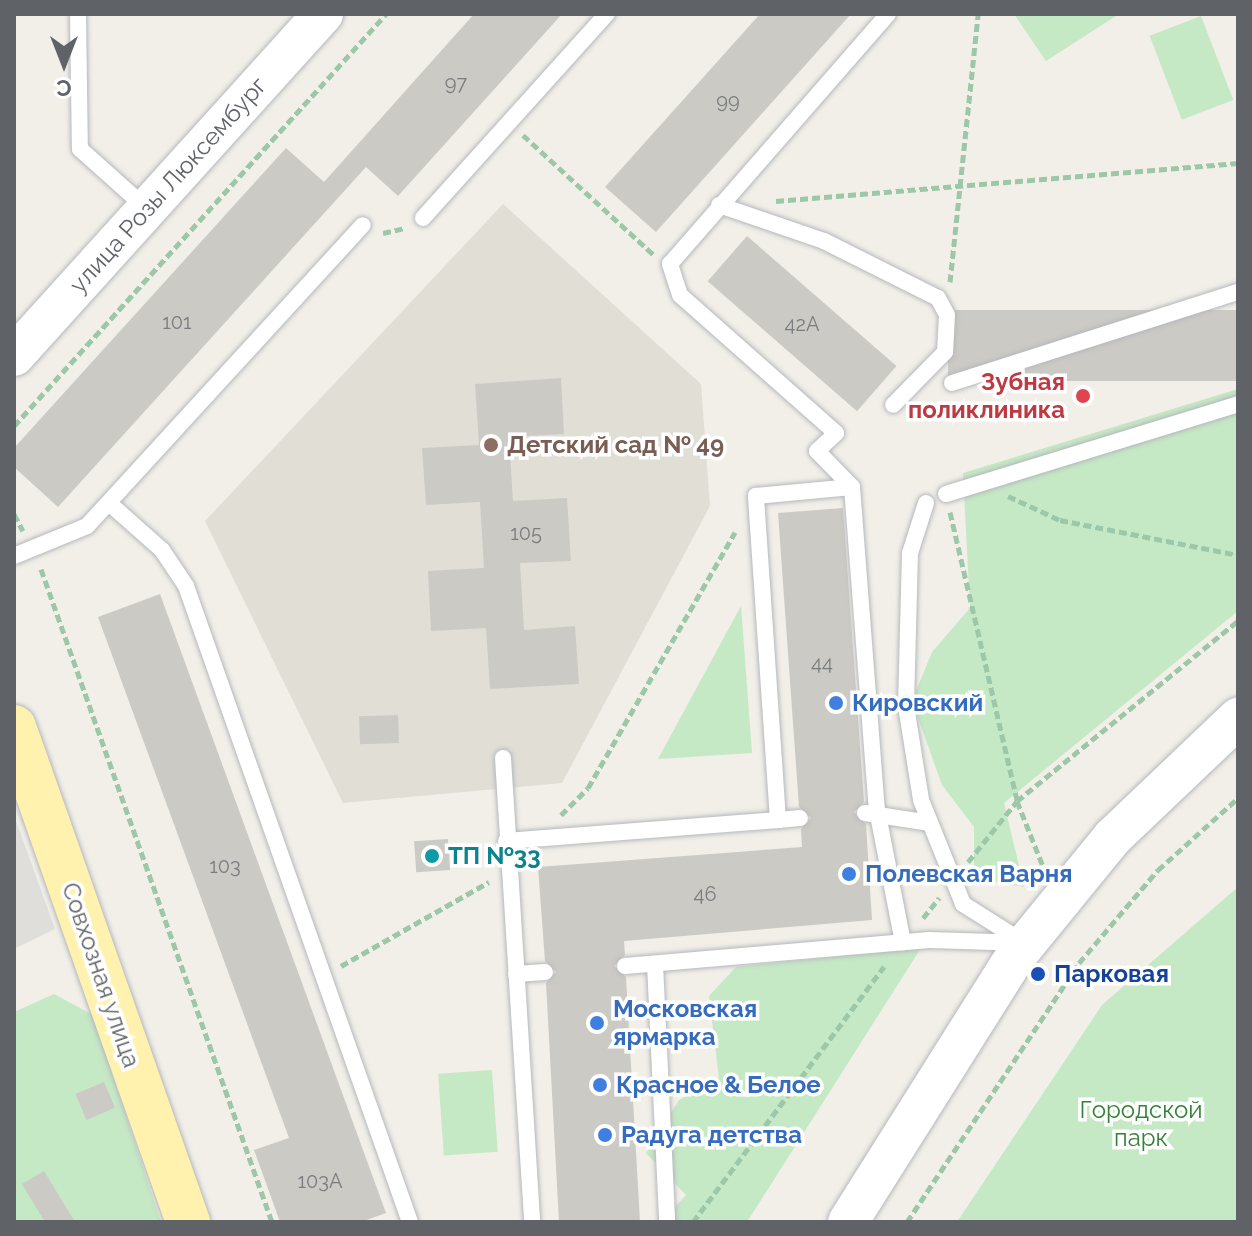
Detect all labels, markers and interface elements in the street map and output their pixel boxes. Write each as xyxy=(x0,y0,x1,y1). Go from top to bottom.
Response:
north arrow xyxy=(24,24,104,104)
street label: улица Розы Люксембург xyxy=(64,71,272,299)
house number: 97 xyxy=(445,71,467,95)
text: С xyxy=(56,75,72,101)
house number: 99 xyxy=(716,89,740,113)
house number: 101 xyxy=(162,310,192,334)
house number: 42А xyxy=(785,312,819,336)
place label: Зубная поликлиника xyxy=(908,368,1065,424)
marker: Зубная поликлиника xyxy=(1072,385,1094,407)
place label: Детский сад № 49 xyxy=(507,431,724,459)
marker: Детский сад № 49 xyxy=(482,436,500,454)
house number: 105 xyxy=(510,521,542,545)
house number: 44 xyxy=(811,651,833,675)
place label: Кировский xyxy=(852,689,983,717)
marker: Кировский xyxy=(827,694,845,712)
place label: ТП №33 xyxy=(448,842,541,870)
marker: ТП №33 xyxy=(423,847,441,865)
house number: 103 xyxy=(209,854,241,878)
place label: Полевская Варня xyxy=(865,860,1073,888)
marker: Полевская Варня xyxy=(840,865,858,883)
street label: Совхозная улица xyxy=(56,878,146,1072)
house number: 46 xyxy=(694,882,716,906)
place label: Парковая xyxy=(1054,960,1169,988)
marker: Парковая xyxy=(1029,965,1047,983)
place label: Московская ярмарка xyxy=(613,995,757,1051)
marker: Московская ярмарка xyxy=(588,1014,606,1032)
place label: Красное & Белое xyxy=(616,1071,821,1099)
marker: Красное & Белое xyxy=(591,1076,609,1094)
park label: Городской парк xyxy=(1079,1096,1203,1152)
place label: Радуга детства xyxy=(621,1121,802,1149)
marker: Радуга детства xyxy=(596,1126,614,1144)
house number: 103А xyxy=(298,1169,342,1193)

